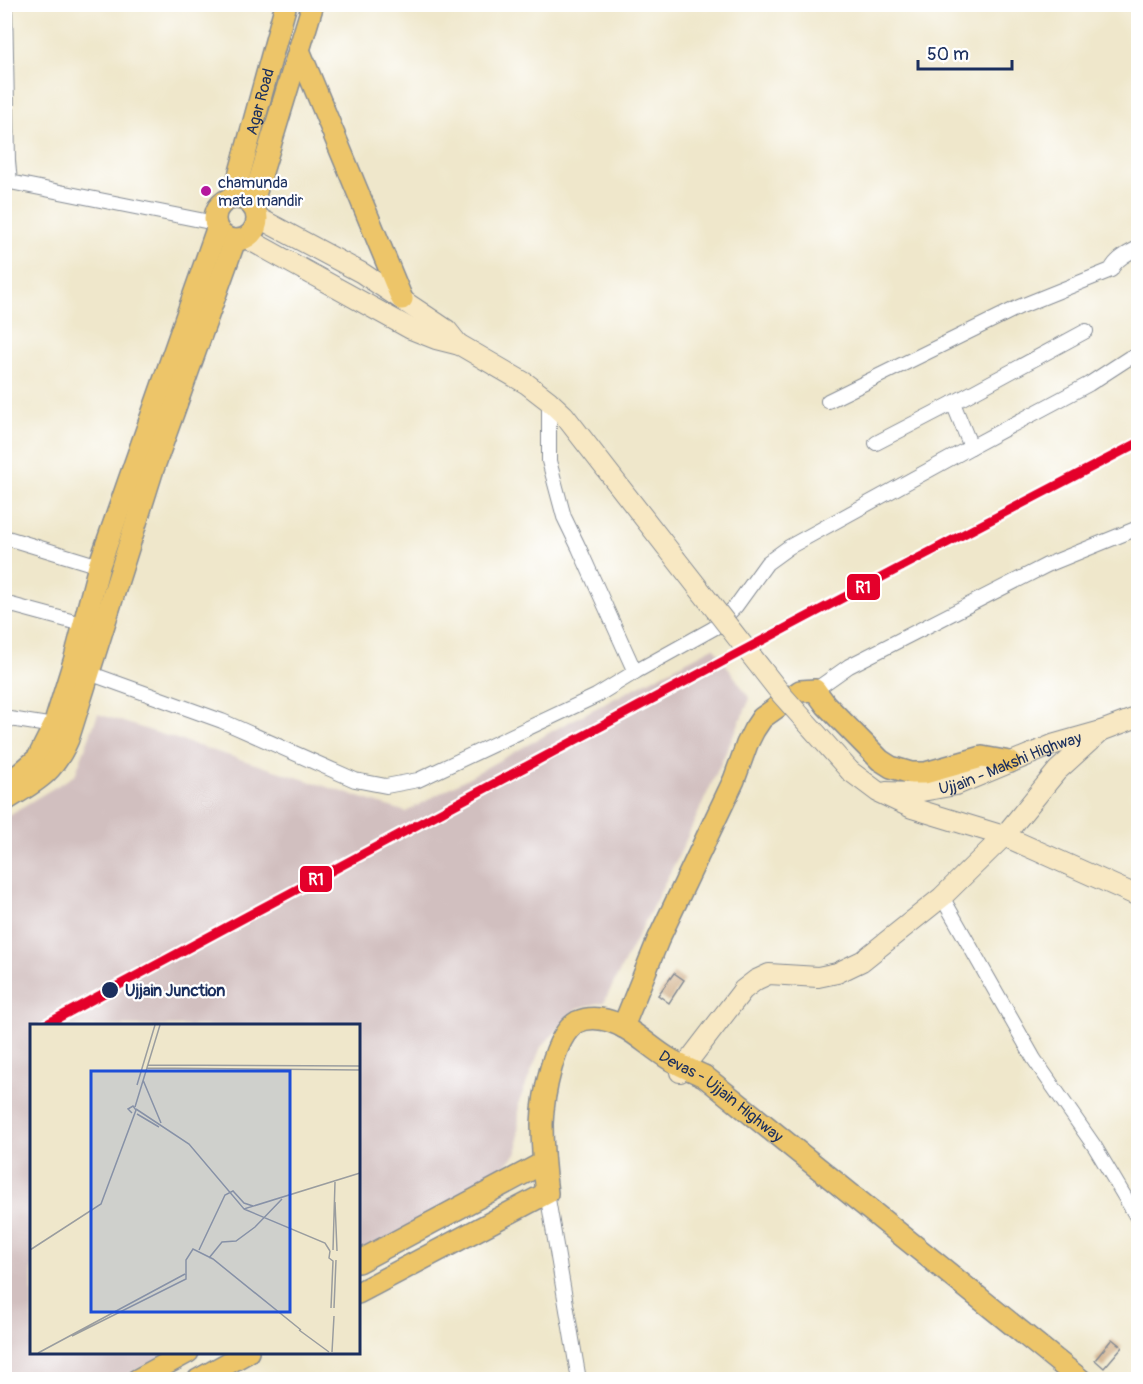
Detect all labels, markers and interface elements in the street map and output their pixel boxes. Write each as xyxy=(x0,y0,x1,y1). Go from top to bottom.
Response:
scale bar xyxy=(918,33,1012,71)
text: 50 m xyxy=(927,43,969,66)
street label: Agar Road xyxy=(242,66,279,137)
place label: chamunda mata mandir xyxy=(218,173,303,211)
marker: chamunda mata mandir xyxy=(199,184,213,198)
line badge: R1 xyxy=(846,573,881,601)
text: R1 xyxy=(855,578,871,598)
street label: Ujjain - Makshi Highway xyxy=(937,728,1084,799)
line badge: R1 xyxy=(299,865,333,893)
text: R1 xyxy=(308,870,324,890)
marker: Ujjain Junction xyxy=(100,980,120,1000)
place label: Ujjain Junction xyxy=(125,981,225,1001)
inset map xyxy=(30,1024,360,1354)
street label: Devas - Ujjain Highway xyxy=(655,1046,787,1147)

